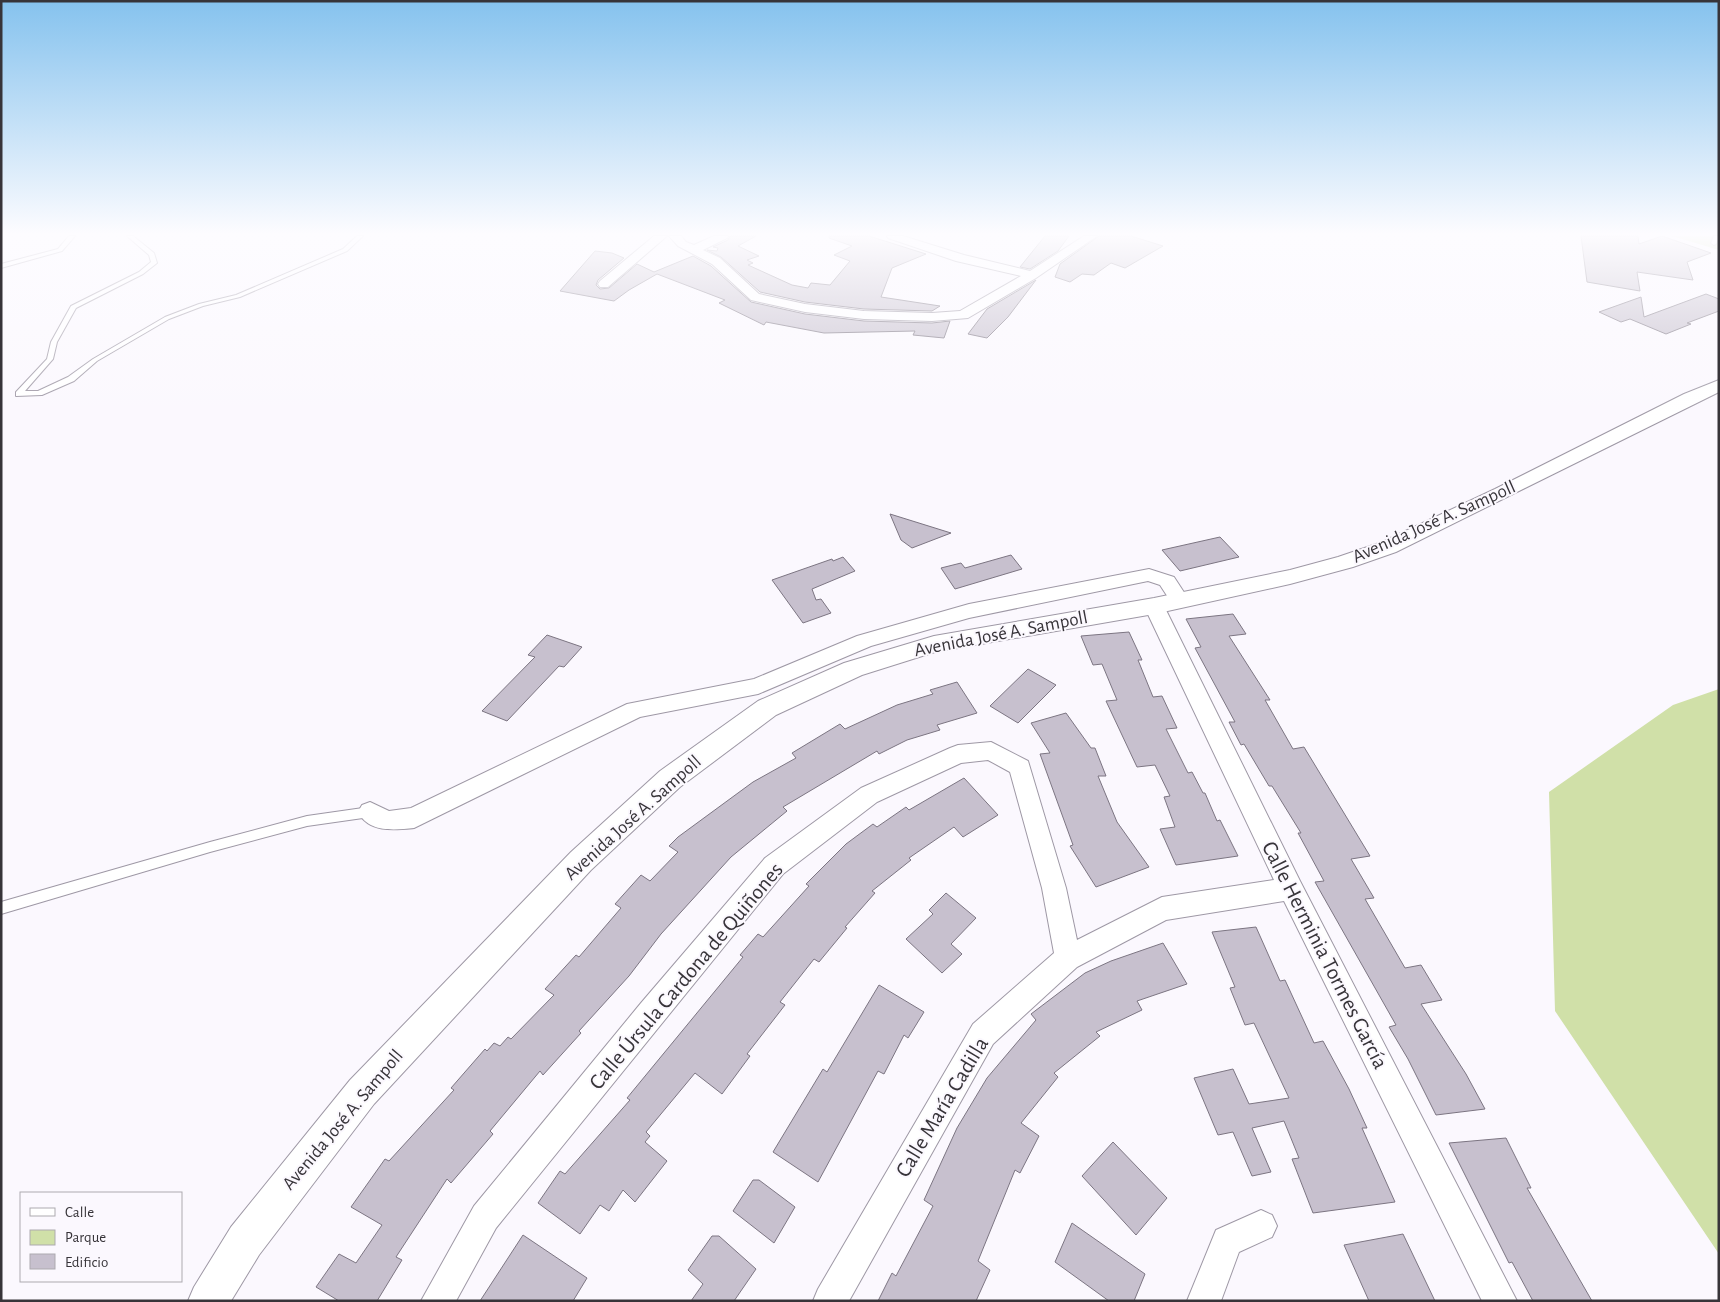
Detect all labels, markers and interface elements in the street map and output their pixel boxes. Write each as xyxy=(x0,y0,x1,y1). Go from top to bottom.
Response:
street label: Avenida José A. Sampoll xyxy=(1350,477,1518,567)
street label: Avenida José A. Sampoll xyxy=(913,608,1089,660)
street label: Avenida José A. Sampoll xyxy=(561,752,705,884)
street label: Calle Herminia Tormes García xyxy=(1258,838,1392,1072)
street label: Calle Úrsula Cardona de Quiñones xyxy=(584,858,787,1093)
street label: Calle María Cadilla xyxy=(892,1033,992,1181)
street label: Avenida José A. Sampoll xyxy=(279,1046,407,1194)
legend xyxy=(20,1192,182,1282)
text: Calle xyxy=(65,1205,94,1220)
text: Parque xyxy=(65,1230,106,1245)
text: Edificio xyxy=(65,1255,108,1270)

